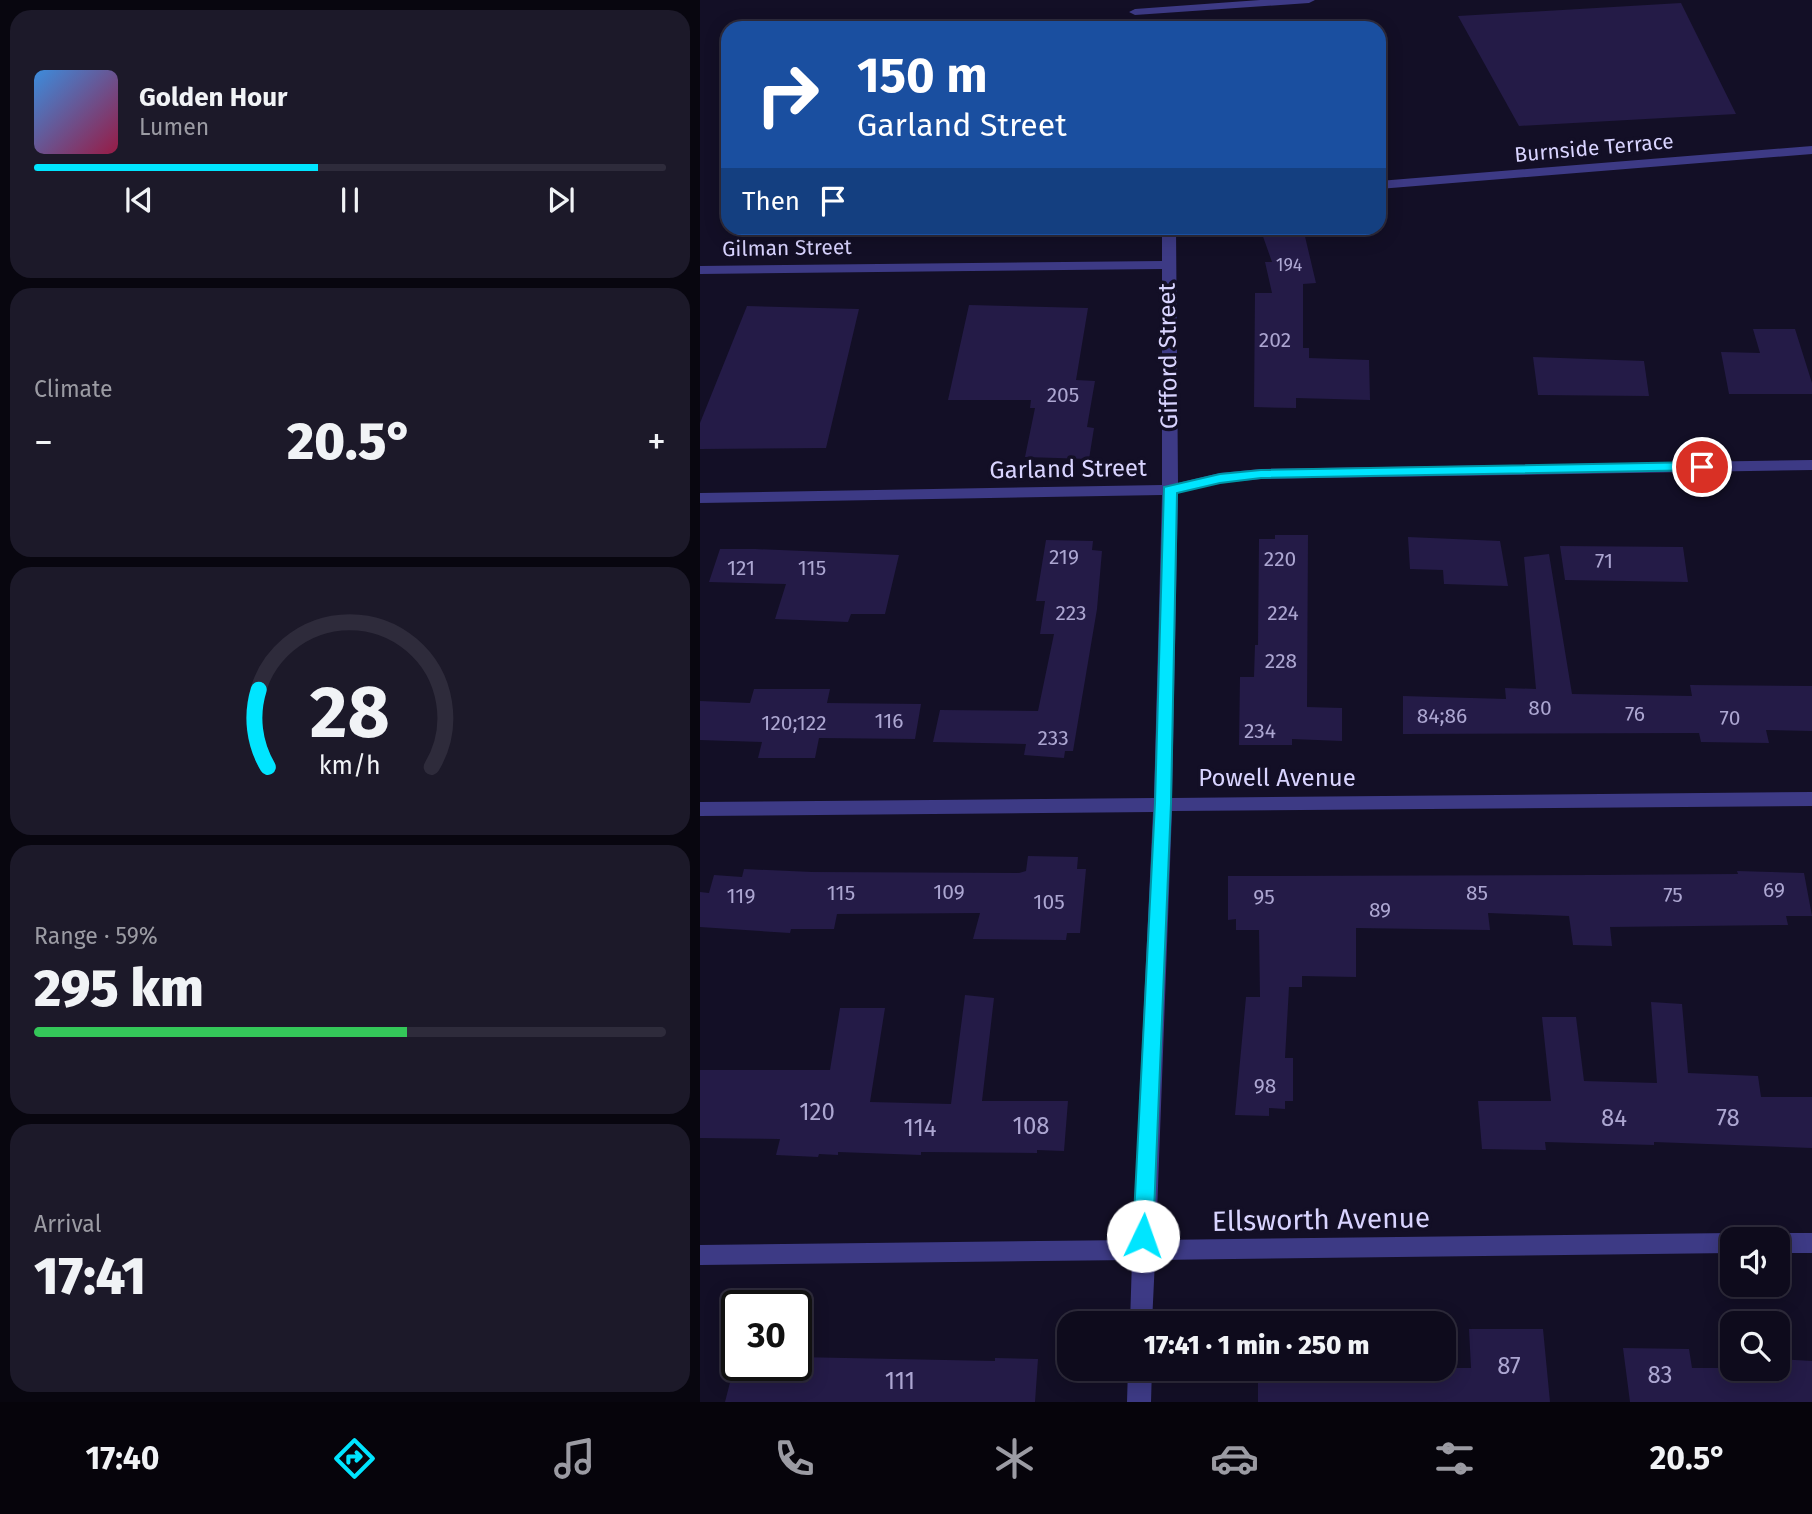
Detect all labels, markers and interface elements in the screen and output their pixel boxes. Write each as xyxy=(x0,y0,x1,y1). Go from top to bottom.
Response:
text: 150 m xyxy=(857,46,988,105)
icon: right xyxy=(742,49,833,140)
text: Golden Hour xyxy=(139,82,287,113)
text: Garland Street xyxy=(857,106,1067,144)
text: Lumen xyxy=(139,113,209,141)
street label: Burnside Terrace xyxy=(1513,128,1675,168)
icon: previous xyxy=(120,181,158,219)
icon: pause xyxy=(331,181,369,219)
icon: next xyxy=(542,181,580,219)
icon: arrive xyxy=(814,182,852,220)
text: Then xyxy=(742,186,800,217)
street label: Gilman Street xyxy=(722,234,852,262)
house number: 194 xyxy=(1276,254,1303,276)
street label: Gifford Street xyxy=(1153,282,1183,429)
house number: 202 xyxy=(1259,327,1291,353)
text: Climate xyxy=(34,375,113,403)
house number: 205 xyxy=(1047,382,1079,408)
text: 20.5° xyxy=(287,410,413,473)
text: − xyxy=(34,419,53,465)
text: + xyxy=(647,419,666,465)
pin xyxy=(1672,437,1732,497)
icon: arrive xyxy=(1683,448,1721,486)
street label: Garland Street xyxy=(989,454,1147,484)
house number: 219 xyxy=(1049,544,1079,570)
house number: 220 xyxy=(1264,546,1296,572)
house number: 71 xyxy=(1595,548,1613,574)
house number: 121 xyxy=(727,555,755,581)
house number: 115 xyxy=(798,555,826,581)
house number: 223 xyxy=(1055,600,1087,626)
house number: 224 xyxy=(1267,600,1299,626)
house number: 228 xyxy=(1265,648,1297,674)
text: 28 xyxy=(310,669,390,756)
house number: 80 xyxy=(1528,695,1552,721)
house number: 76 xyxy=(1625,701,1645,727)
house number: 84;86 xyxy=(1417,703,1467,729)
house number: 70 xyxy=(1720,705,1740,731)
house number: 116 xyxy=(874,708,904,734)
house number: 120;122 xyxy=(761,710,827,736)
house number: 234 xyxy=(1244,718,1276,744)
house number: 233 xyxy=(1037,725,1069,751)
text: km/h xyxy=(319,751,381,781)
street label: Powell Avenue xyxy=(1198,764,1356,792)
house number: 69 xyxy=(1763,877,1785,903)
house number: 109 xyxy=(933,879,965,905)
house number: 115 xyxy=(827,880,855,906)
house number: 85 xyxy=(1466,880,1488,906)
house number: 75 xyxy=(1663,882,1683,908)
house number: 119 xyxy=(727,883,755,909)
house number: 95 xyxy=(1253,884,1275,910)
house number: 105 xyxy=(1033,889,1065,915)
house number: 89 xyxy=(1369,897,1391,923)
text: Range · 59% xyxy=(34,922,158,950)
text: 295 km xyxy=(34,957,204,1020)
house number: 98 xyxy=(1254,1073,1276,1099)
house number: 120 xyxy=(799,1098,835,1126)
house number: 84 xyxy=(1601,1104,1627,1132)
house number: 78 xyxy=(1716,1104,1740,1132)
house number: 108 xyxy=(1012,1112,1050,1140)
house number: 114 xyxy=(903,1114,937,1142)
position arrow xyxy=(1106,1199,1180,1273)
street label: Ellsworth Avenue xyxy=(1212,1201,1430,1238)
text: Arrival xyxy=(34,1210,101,1238)
map controls xyxy=(1720,1227,1790,1381)
button: sound xyxy=(1720,1227,1790,1297)
text: 17:41 xyxy=(34,1245,146,1308)
speed limit sign: 30 xyxy=(721,1290,812,1381)
button: search xyxy=(1720,1311,1790,1381)
text: 17:41 · 1 min · 250 m xyxy=(1144,1330,1369,1361)
house number: 87 xyxy=(1497,1352,1521,1380)
house number: 83 xyxy=(1647,1361,1673,1389)
house number: 111 xyxy=(885,1367,915,1395)
icon: directions xyxy=(330,1434,379,1483)
icon: music xyxy=(550,1434,599,1483)
icon: phone xyxy=(770,1434,819,1483)
icon: climate xyxy=(990,1434,1039,1483)
icon: car xyxy=(1210,1434,1259,1483)
icon: filters xyxy=(1430,1434,1479,1483)
text: 17:40 xyxy=(85,1439,160,1477)
text: 20.5° xyxy=(1650,1439,1727,1477)

